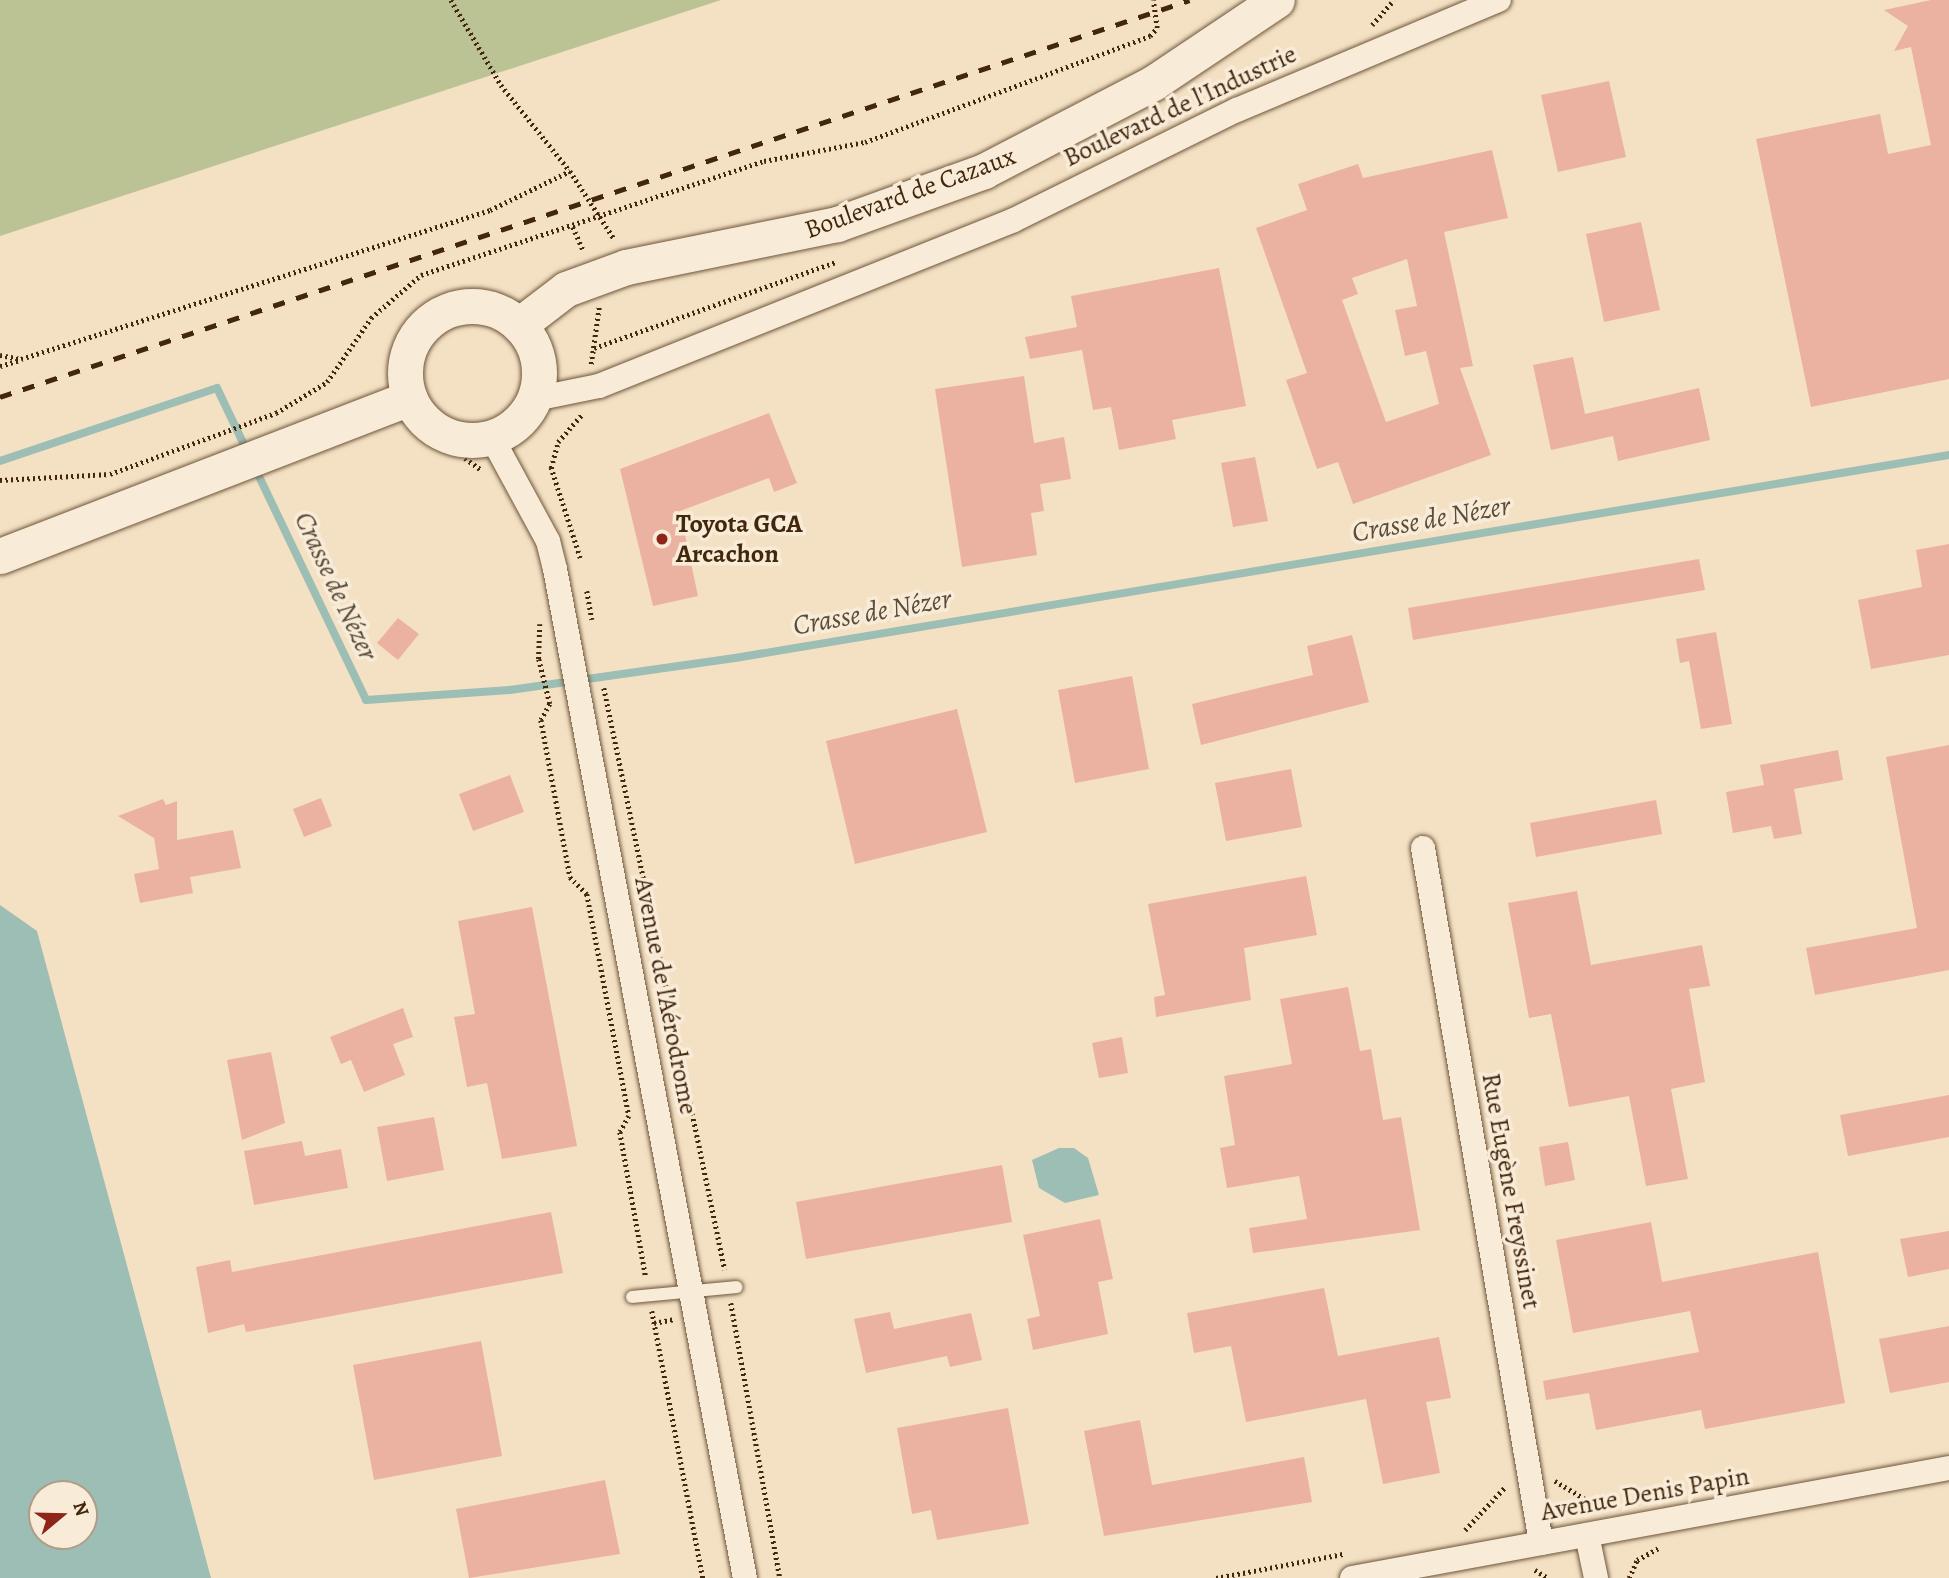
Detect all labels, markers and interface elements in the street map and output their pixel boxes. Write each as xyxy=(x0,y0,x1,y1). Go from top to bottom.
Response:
street label: Boulevard de l'Industrie xyxy=(1059,38,1301,174)
street label: Boulevard de Cazaux xyxy=(800,140,1020,246)
water label: Crasse de Nézer xyxy=(1349,489,1513,549)
water label: Crasse de Nézer xyxy=(287,507,385,665)
place label: Toyota GCA Arcachon xyxy=(676,508,803,570)
marker: Toyota GCA Arcachon xyxy=(654,531,670,547)
water label: Crasse de Nézer xyxy=(790,582,954,642)
street label: Avenue de l'Aérodrome xyxy=(628,875,704,1117)
street label: Rue Eugène Freyssinet xyxy=(1475,1071,1547,1311)
street label: Avenue Denis Papin xyxy=(1538,1460,1752,1528)
north arrow xyxy=(28,1480,98,1550)
text: N xyxy=(66,1498,96,1520)

